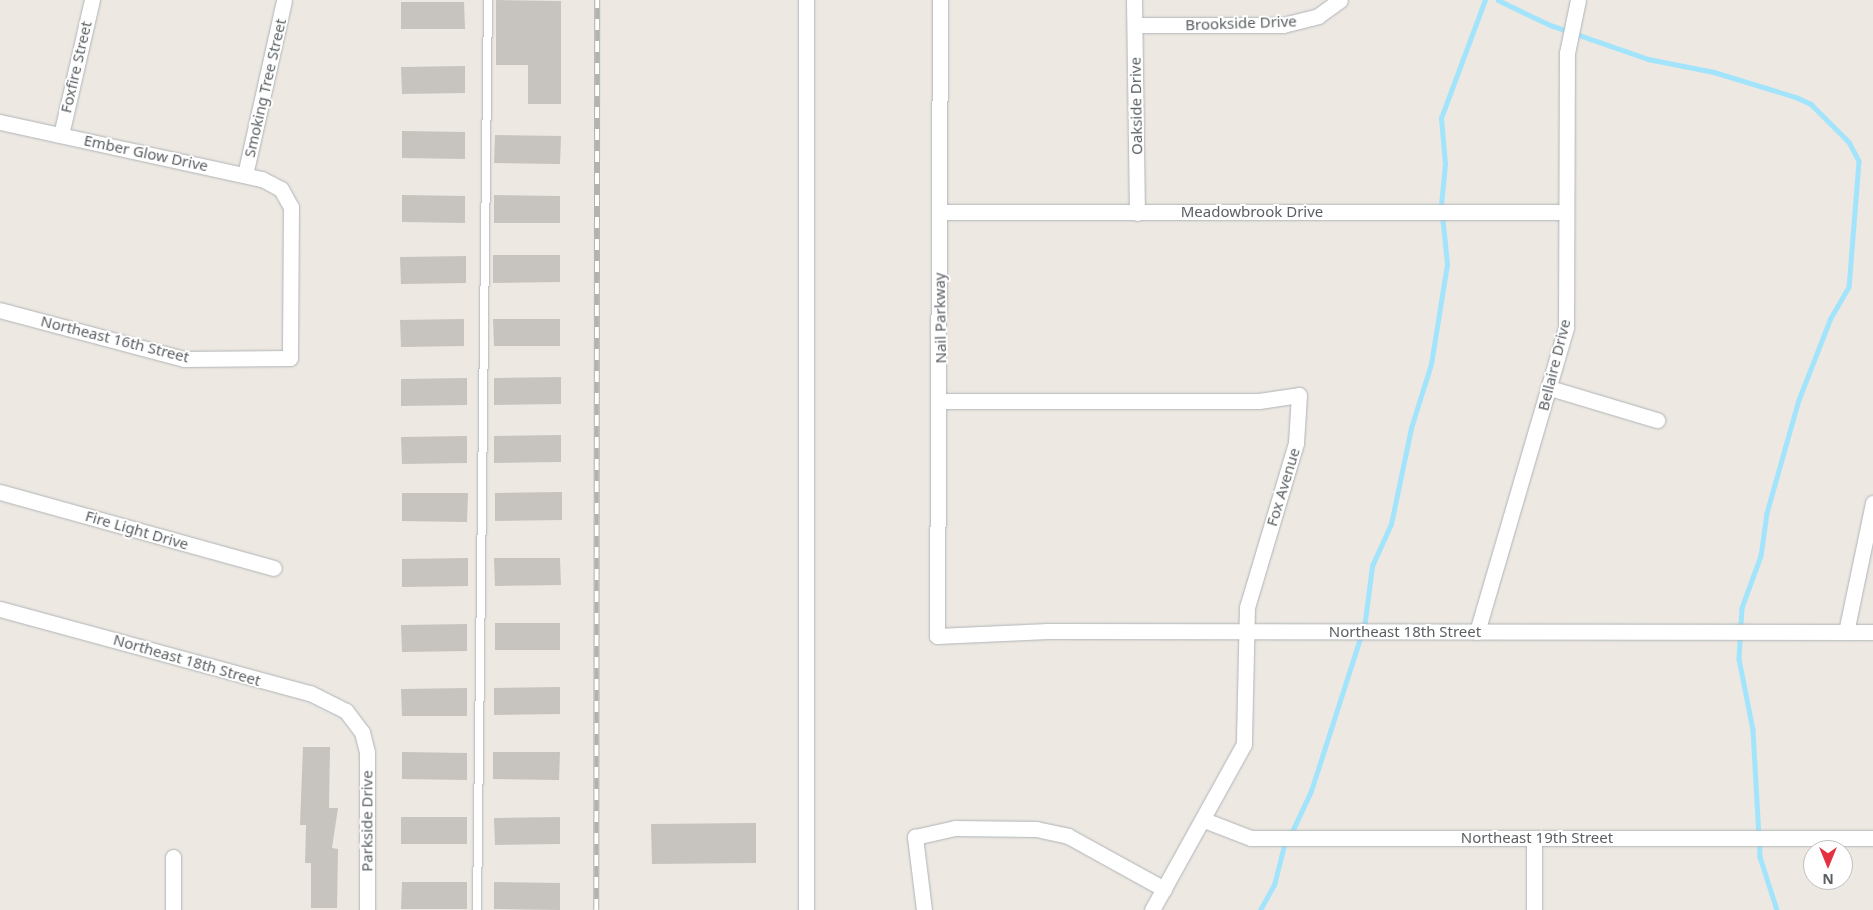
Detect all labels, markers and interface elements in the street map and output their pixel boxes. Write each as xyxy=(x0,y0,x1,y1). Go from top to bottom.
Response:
street label: Brookside Drive xyxy=(1185,12,1297,34)
street label: Smoking Tree Street xyxy=(240,17,290,159)
street label: Foxfire Street xyxy=(57,19,95,115)
street label: Oakside Drive xyxy=(1126,57,1146,155)
street label: Ember Glow Drive xyxy=(82,131,210,175)
street label: Meadowbrook Drive xyxy=(1181,203,1323,221)
street label: Nail Parkway xyxy=(930,272,950,364)
street label: Northeast 16th Street xyxy=(39,312,191,366)
street label: Bellaire Drive xyxy=(1534,317,1574,413)
street label: Fox Avenue xyxy=(1263,446,1303,528)
street label: Fire Light Drive xyxy=(83,507,191,553)
street label: Northeast 18th Street xyxy=(1329,623,1481,641)
street label: Northeast 18th Street xyxy=(111,630,263,690)
street label: Parkside Drive xyxy=(358,770,376,872)
street label: Northeast 19th Street xyxy=(1461,829,1613,847)
north arrow xyxy=(1803,840,1853,890)
text: N xyxy=(1822,870,1834,889)

